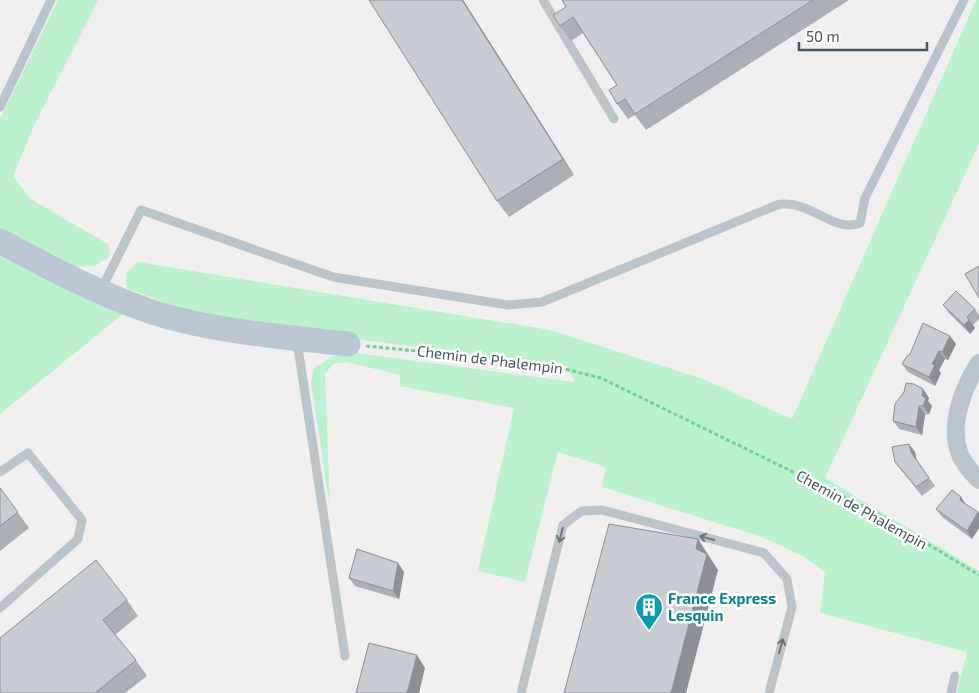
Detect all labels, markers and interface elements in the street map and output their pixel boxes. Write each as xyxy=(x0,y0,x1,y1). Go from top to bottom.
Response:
scale bar xyxy=(799,20,926,52)
text: 50 m xyxy=(806,27,840,45)
street label: Chemin de Phalempin xyxy=(416,341,564,377)
street label: Chemin de Phalempin xyxy=(793,466,931,552)
one-way arrow xyxy=(556,527,565,543)
one-way arrow xyxy=(699,532,715,542)
place label: France Express Lesquin xyxy=(668,589,776,624)
building icon: France Express Lesquin xyxy=(634,592,664,631)
one-way arrow xyxy=(777,638,787,654)

